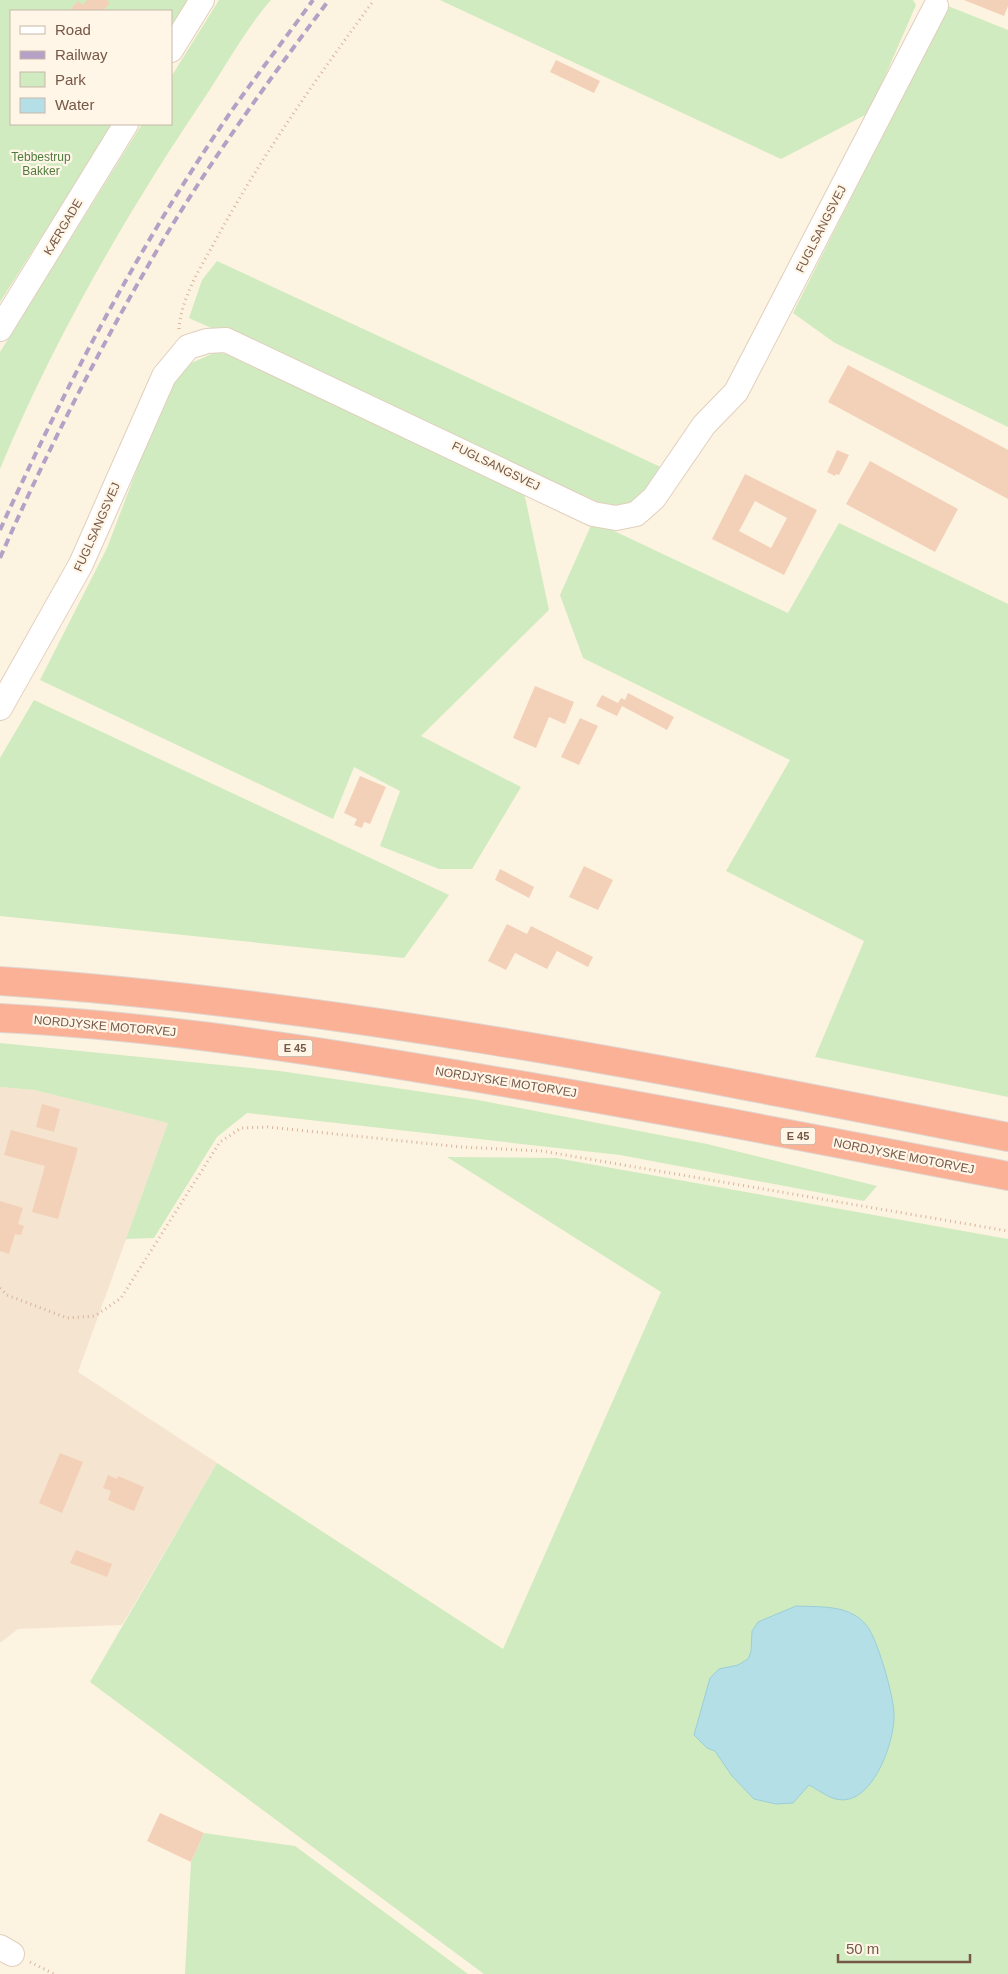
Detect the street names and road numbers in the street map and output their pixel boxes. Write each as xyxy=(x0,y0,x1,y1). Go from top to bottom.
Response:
street label: FUGLSANGSVEJ xyxy=(793,183,849,275)
street label: KÆRGADE xyxy=(41,197,85,257)
street label: FUGLSANGSVEJ xyxy=(450,439,542,493)
street label: FUGLSANGSVEJ xyxy=(71,480,123,574)
street label: NORDJYSKE MOTORVEJ xyxy=(33,1013,177,1039)
road number: E 45 xyxy=(278,1040,312,1056)
street label: NORDJYSKE MOTORVEJ xyxy=(434,1064,578,1100)
road number: E 45 xyxy=(780,1128,816,1144)
street label: NORDJYSKE MOTORVEJ xyxy=(833,1135,975,1177)

